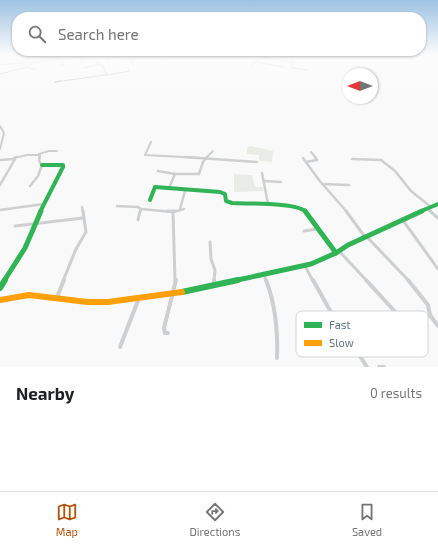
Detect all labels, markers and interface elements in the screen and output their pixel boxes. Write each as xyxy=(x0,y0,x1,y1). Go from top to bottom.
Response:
search box xyxy=(12,12,426,56)
icon: search xyxy=(26,23,48,45)
text: Search here xyxy=(58,25,139,43)
north arrow xyxy=(342,68,378,104)
legend xyxy=(296,311,428,357)
text: Fast xyxy=(329,318,351,331)
text: Slow xyxy=(329,336,354,349)
text: Nearby xyxy=(16,383,74,403)
text: 0 results xyxy=(370,385,422,401)
tab: Map xyxy=(56,501,78,538)
tab: Directions xyxy=(190,501,240,538)
tab: Saved xyxy=(352,501,382,538)

